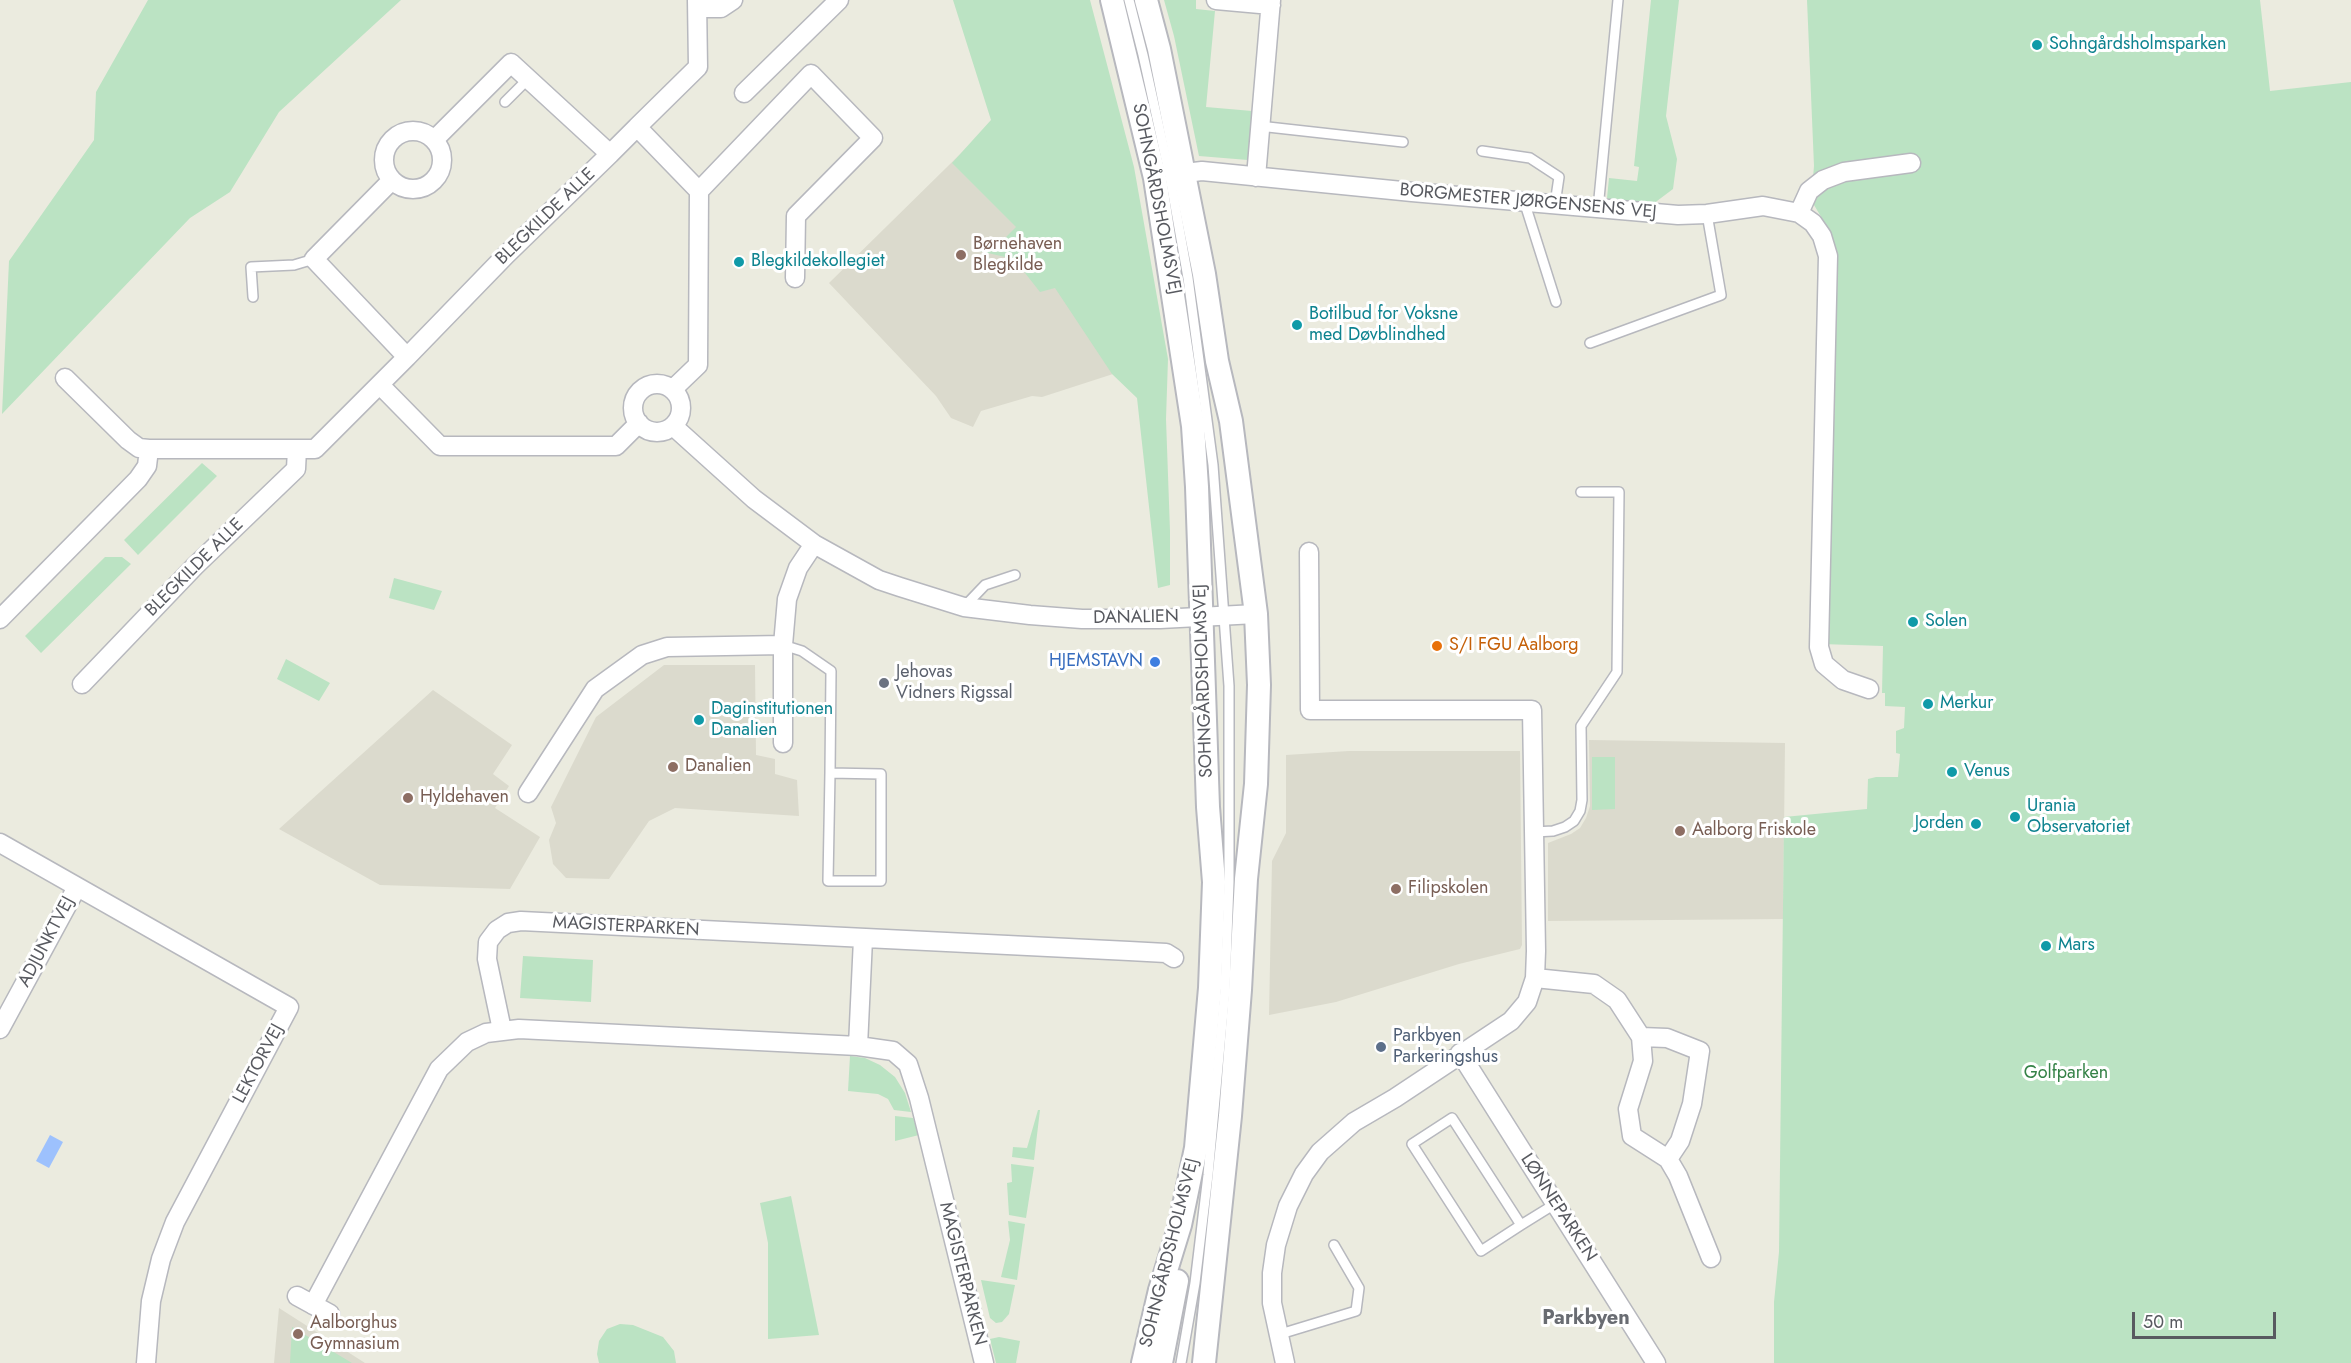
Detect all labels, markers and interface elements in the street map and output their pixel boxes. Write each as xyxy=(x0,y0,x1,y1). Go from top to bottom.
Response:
place label: Sohngårdsholmsparken xyxy=(2049,34,2226,56)
marker: Sohngårdsholmsparken xyxy=(2030,38,2044,52)
street label: SOHNGÅRDSHOLMSVEJ xyxy=(1127,102,1185,296)
street label: BLEGKILDE ALLE xyxy=(492,164,600,270)
street label: BORGMESTER JØRGENSENS VEJ xyxy=(1399,180,1657,224)
place label: Børnehaven Blegkilde xyxy=(973,234,1062,276)
marker: Børnehaven Blegkilde xyxy=(954,248,968,262)
place label: Blegkildekollegiet xyxy=(751,251,885,273)
marker: Blegkildekollegiet xyxy=(732,255,746,269)
place label: Botilbud for Voksne med Døvblindhed xyxy=(1309,304,1458,346)
marker: Botilbud for Voksne med Døvblindhed xyxy=(1290,318,1304,332)
street label: BLEGKILDE ALLE xyxy=(141,514,249,622)
street label: SOHNGÅRDSHOLMSVEJ xyxy=(1190,584,1218,778)
street label: DANALIEN xyxy=(1093,606,1179,630)
place label: Solen xyxy=(1925,611,1968,633)
marker: Solen xyxy=(1906,615,1920,629)
place label: S/I FGU Aalborg xyxy=(1449,635,1578,657)
marker: S/I FGU Aalborg xyxy=(1430,639,1444,653)
place label: HJEMSTAVN xyxy=(1049,651,1143,673)
marker: HJEMSTAVN xyxy=(1148,655,1162,669)
place label: Jehovas Vidners Rigssal xyxy=(896,662,1013,704)
marker: Jehovas Vidners Rigssal xyxy=(877,676,891,690)
place label: Merkur xyxy=(1940,693,1993,715)
marker: Merkur xyxy=(1921,697,1935,711)
place label: Daginstitutionen Danalien xyxy=(711,699,833,742)
marker: Daginstitutionen Danalien xyxy=(692,713,706,727)
place label: Danalien xyxy=(685,756,752,778)
marker: Danalien xyxy=(666,760,680,774)
place label: Venus xyxy=(1964,761,2010,783)
marker: Venus xyxy=(1945,765,1959,779)
place label: Hyldehaven xyxy=(420,787,509,809)
marker: Hyldehaven xyxy=(401,791,415,805)
place label: Urania Observatoriet xyxy=(2027,796,2130,838)
marker: Urania Observatoriet xyxy=(2008,810,2022,824)
place label: Jorden xyxy=(1915,813,1964,835)
marker: Jorden xyxy=(1969,817,1983,831)
place label: Aalborg Friskole xyxy=(1692,820,1816,842)
marker: Aalborg Friskole xyxy=(1673,824,1687,838)
place label: Filipskolen xyxy=(1408,878,1488,900)
marker: Filipskolen xyxy=(1389,882,1403,896)
street label: ADJUNKTVEJ xyxy=(14,893,80,991)
street label: MAGISTERPARKEN xyxy=(552,912,700,942)
place label: Mars xyxy=(2058,935,2095,957)
marker: Mars xyxy=(2039,939,2053,953)
street label: LEKTORVEJ xyxy=(229,1021,289,1107)
place label: Parkbyen Parkeringshus xyxy=(1393,1026,1498,1068)
marker: Parkbyen Parkeringshus xyxy=(1374,1040,1388,1054)
park label: Golfparken xyxy=(2024,1063,2108,1085)
street label: LØNNEPARKEN xyxy=(1515,1150,1601,1266)
street label: SOHNGÅRDSHOLMSVEJ xyxy=(1136,1156,1204,1350)
street label: MAGISTERPARKEN xyxy=(934,1200,990,1348)
scale bar xyxy=(2135,1300,2279,1338)
district label: Parkbyen xyxy=(1542,1307,1630,1331)
text: 50 m xyxy=(2143,1309,2183,1335)
place label: Aalborghus Gymnasium xyxy=(310,1313,400,1356)
marker: Aalborghus Gymnasium xyxy=(291,1327,305,1341)

